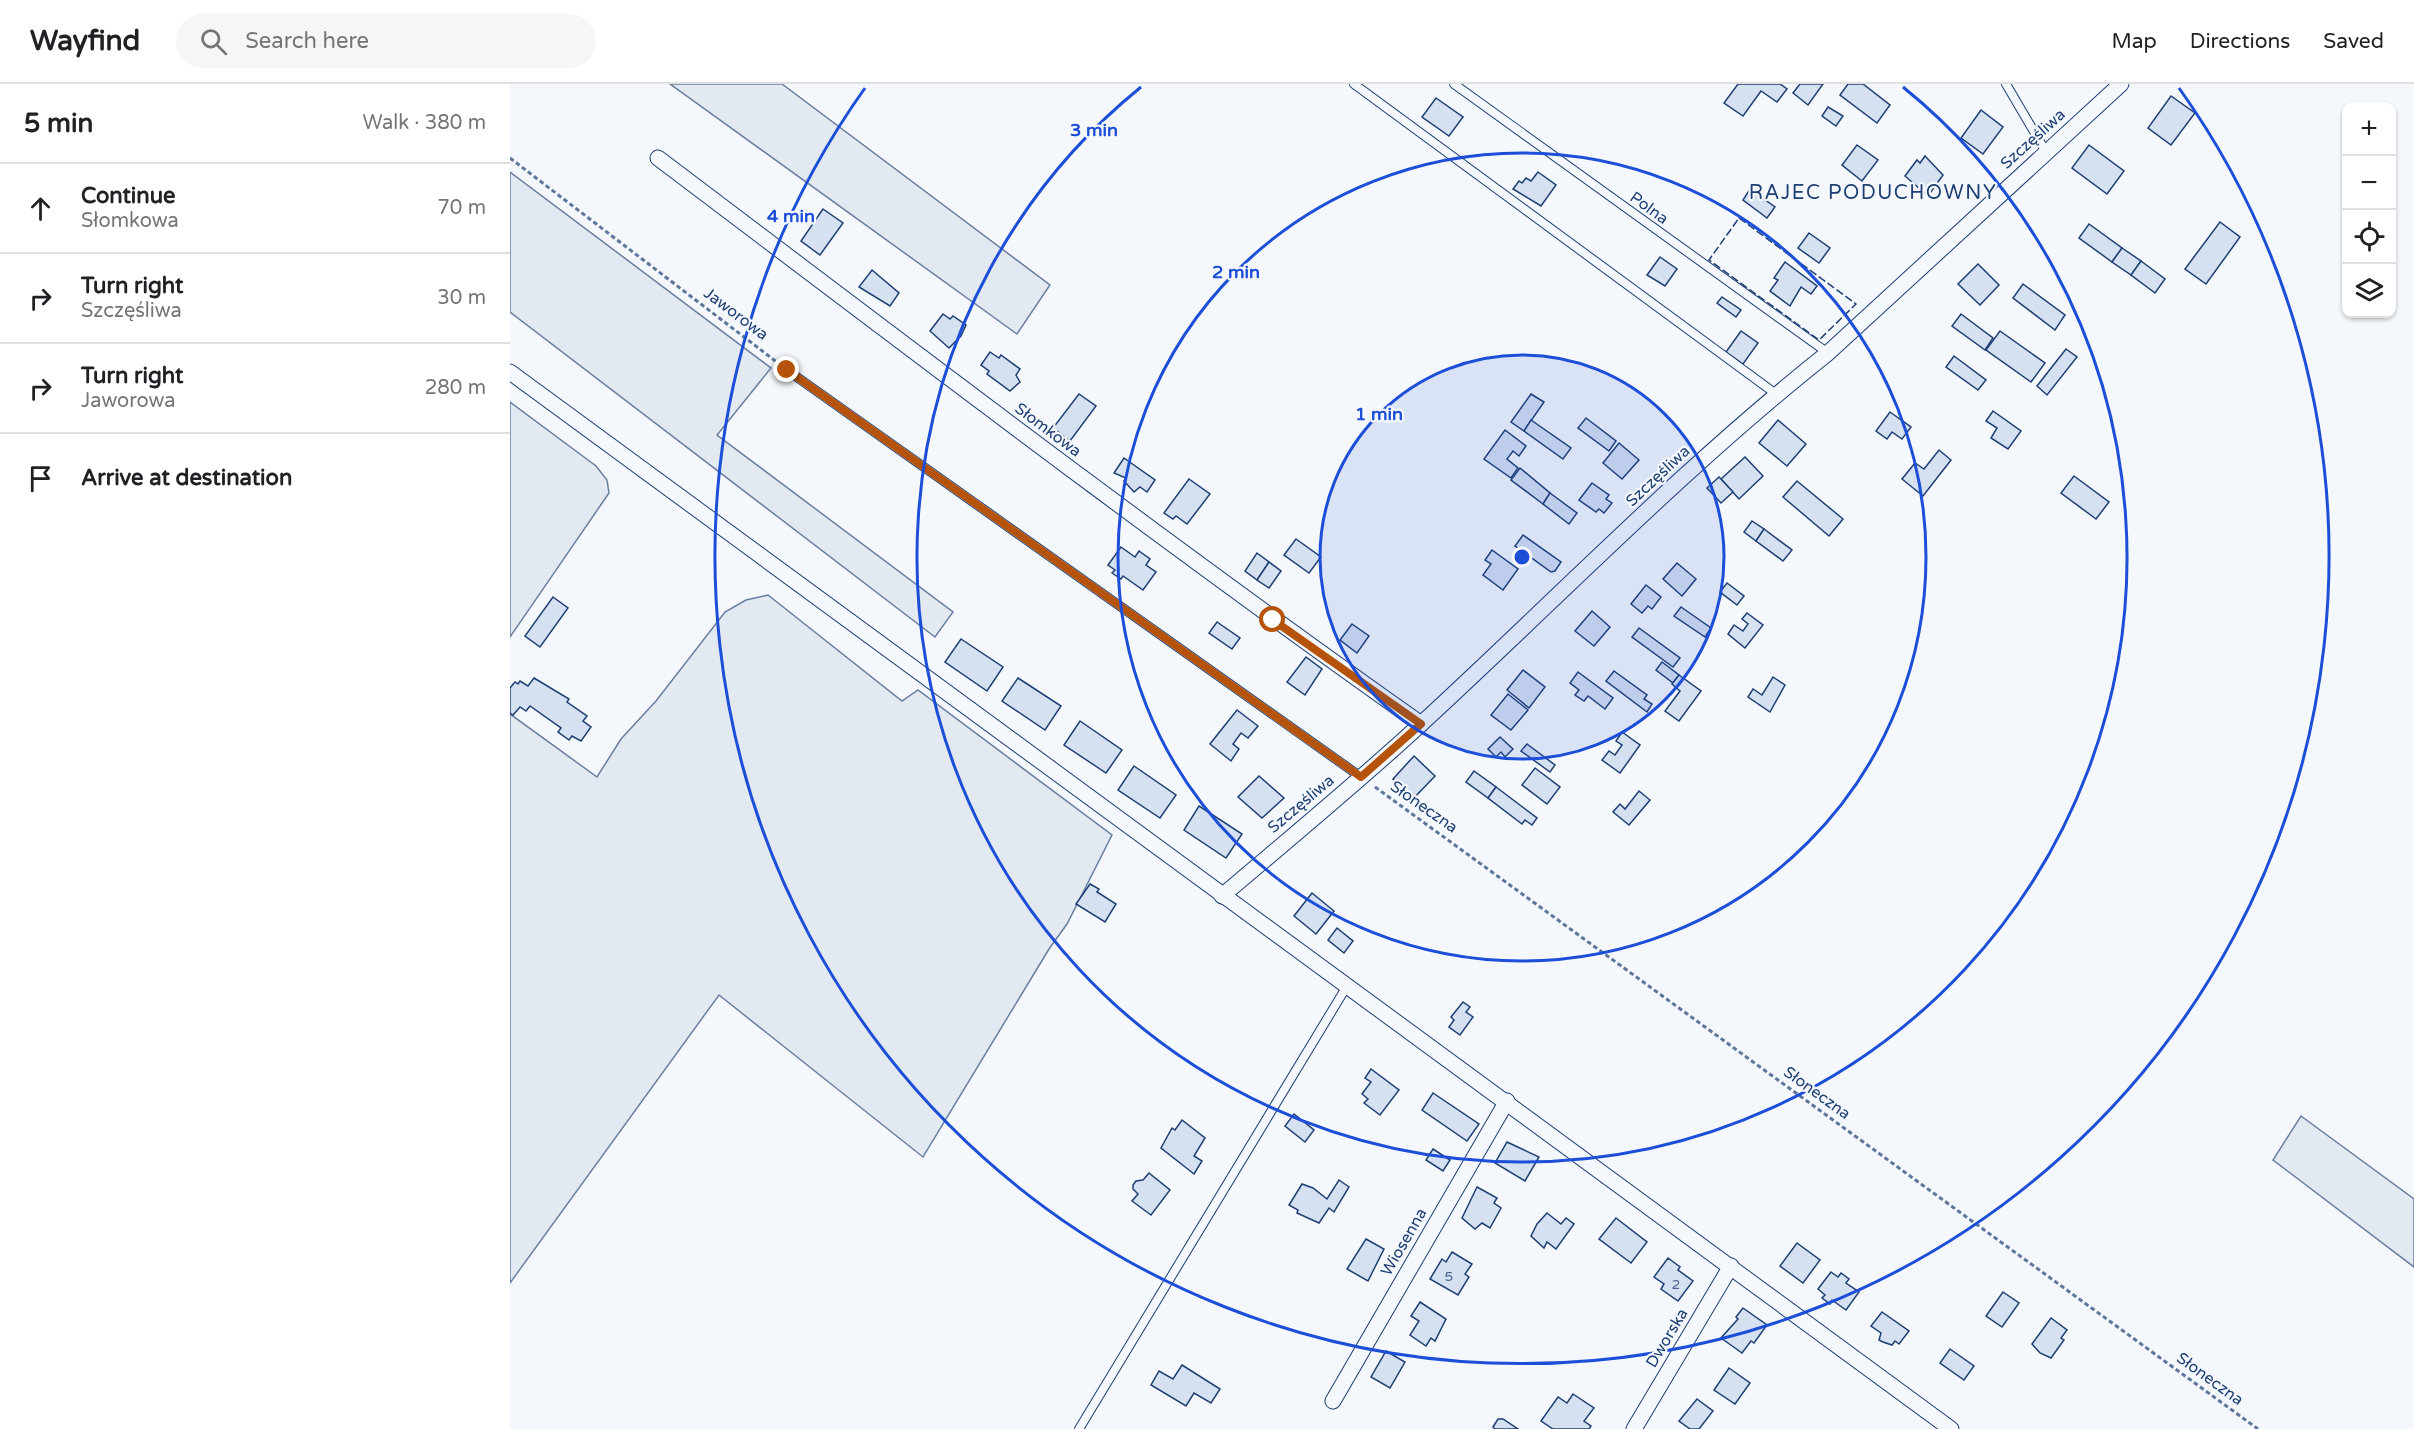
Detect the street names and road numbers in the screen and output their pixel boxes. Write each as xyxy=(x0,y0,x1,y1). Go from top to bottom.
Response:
street label: Szczęśliwa xyxy=(1996,105,2070,173)
street label: Polna xyxy=(1626,187,1672,229)
street label: Jaworowa xyxy=(700,283,772,345)
street label: Słomkowa xyxy=(1011,398,1085,462)
street label: Szczęśliwa xyxy=(1622,441,1694,511)
street label: Szczęśliwa xyxy=(1264,770,1338,838)
street label: Słoneczna xyxy=(1386,777,1462,837)
street label: Słoneczna xyxy=(1780,1062,1854,1124)
street label: Wiosenna xyxy=(1377,1205,1431,1279)
street label: Dworska xyxy=(1642,1305,1692,1371)
street label: Słoneczna xyxy=(2173,1348,2247,1410)

